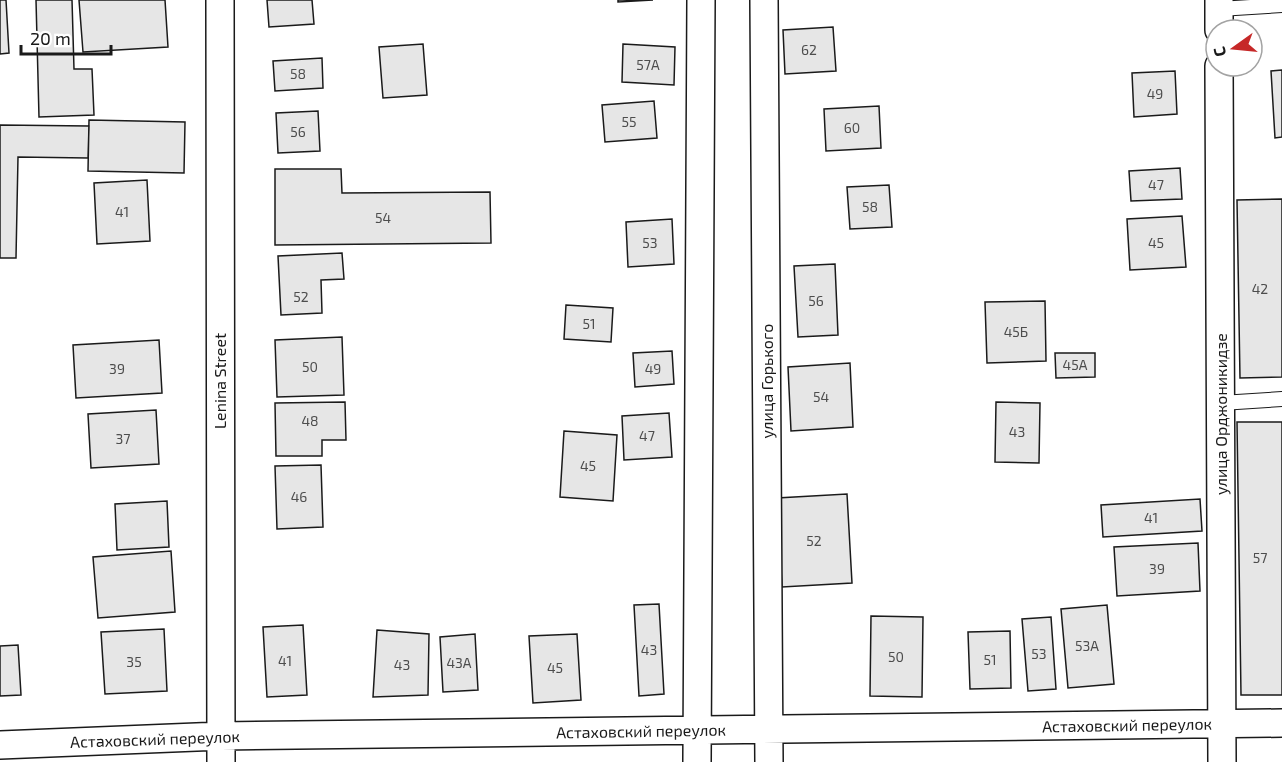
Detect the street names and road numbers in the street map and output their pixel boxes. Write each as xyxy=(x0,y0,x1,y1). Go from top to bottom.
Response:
street label: улица Горького xyxy=(757,324,777,438)
street label: Lenina Street xyxy=(210,333,229,429)
street label: улица Орджоникидзе xyxy=(1211,333,1231,495)
street label: Астаховский переулок xyxy=(1042,714,1213,736)
street label: Астаховский переулок xyxy=(556,720,727,742)
street label: Астаховский переулок xyxy=(70,726,241,752)

